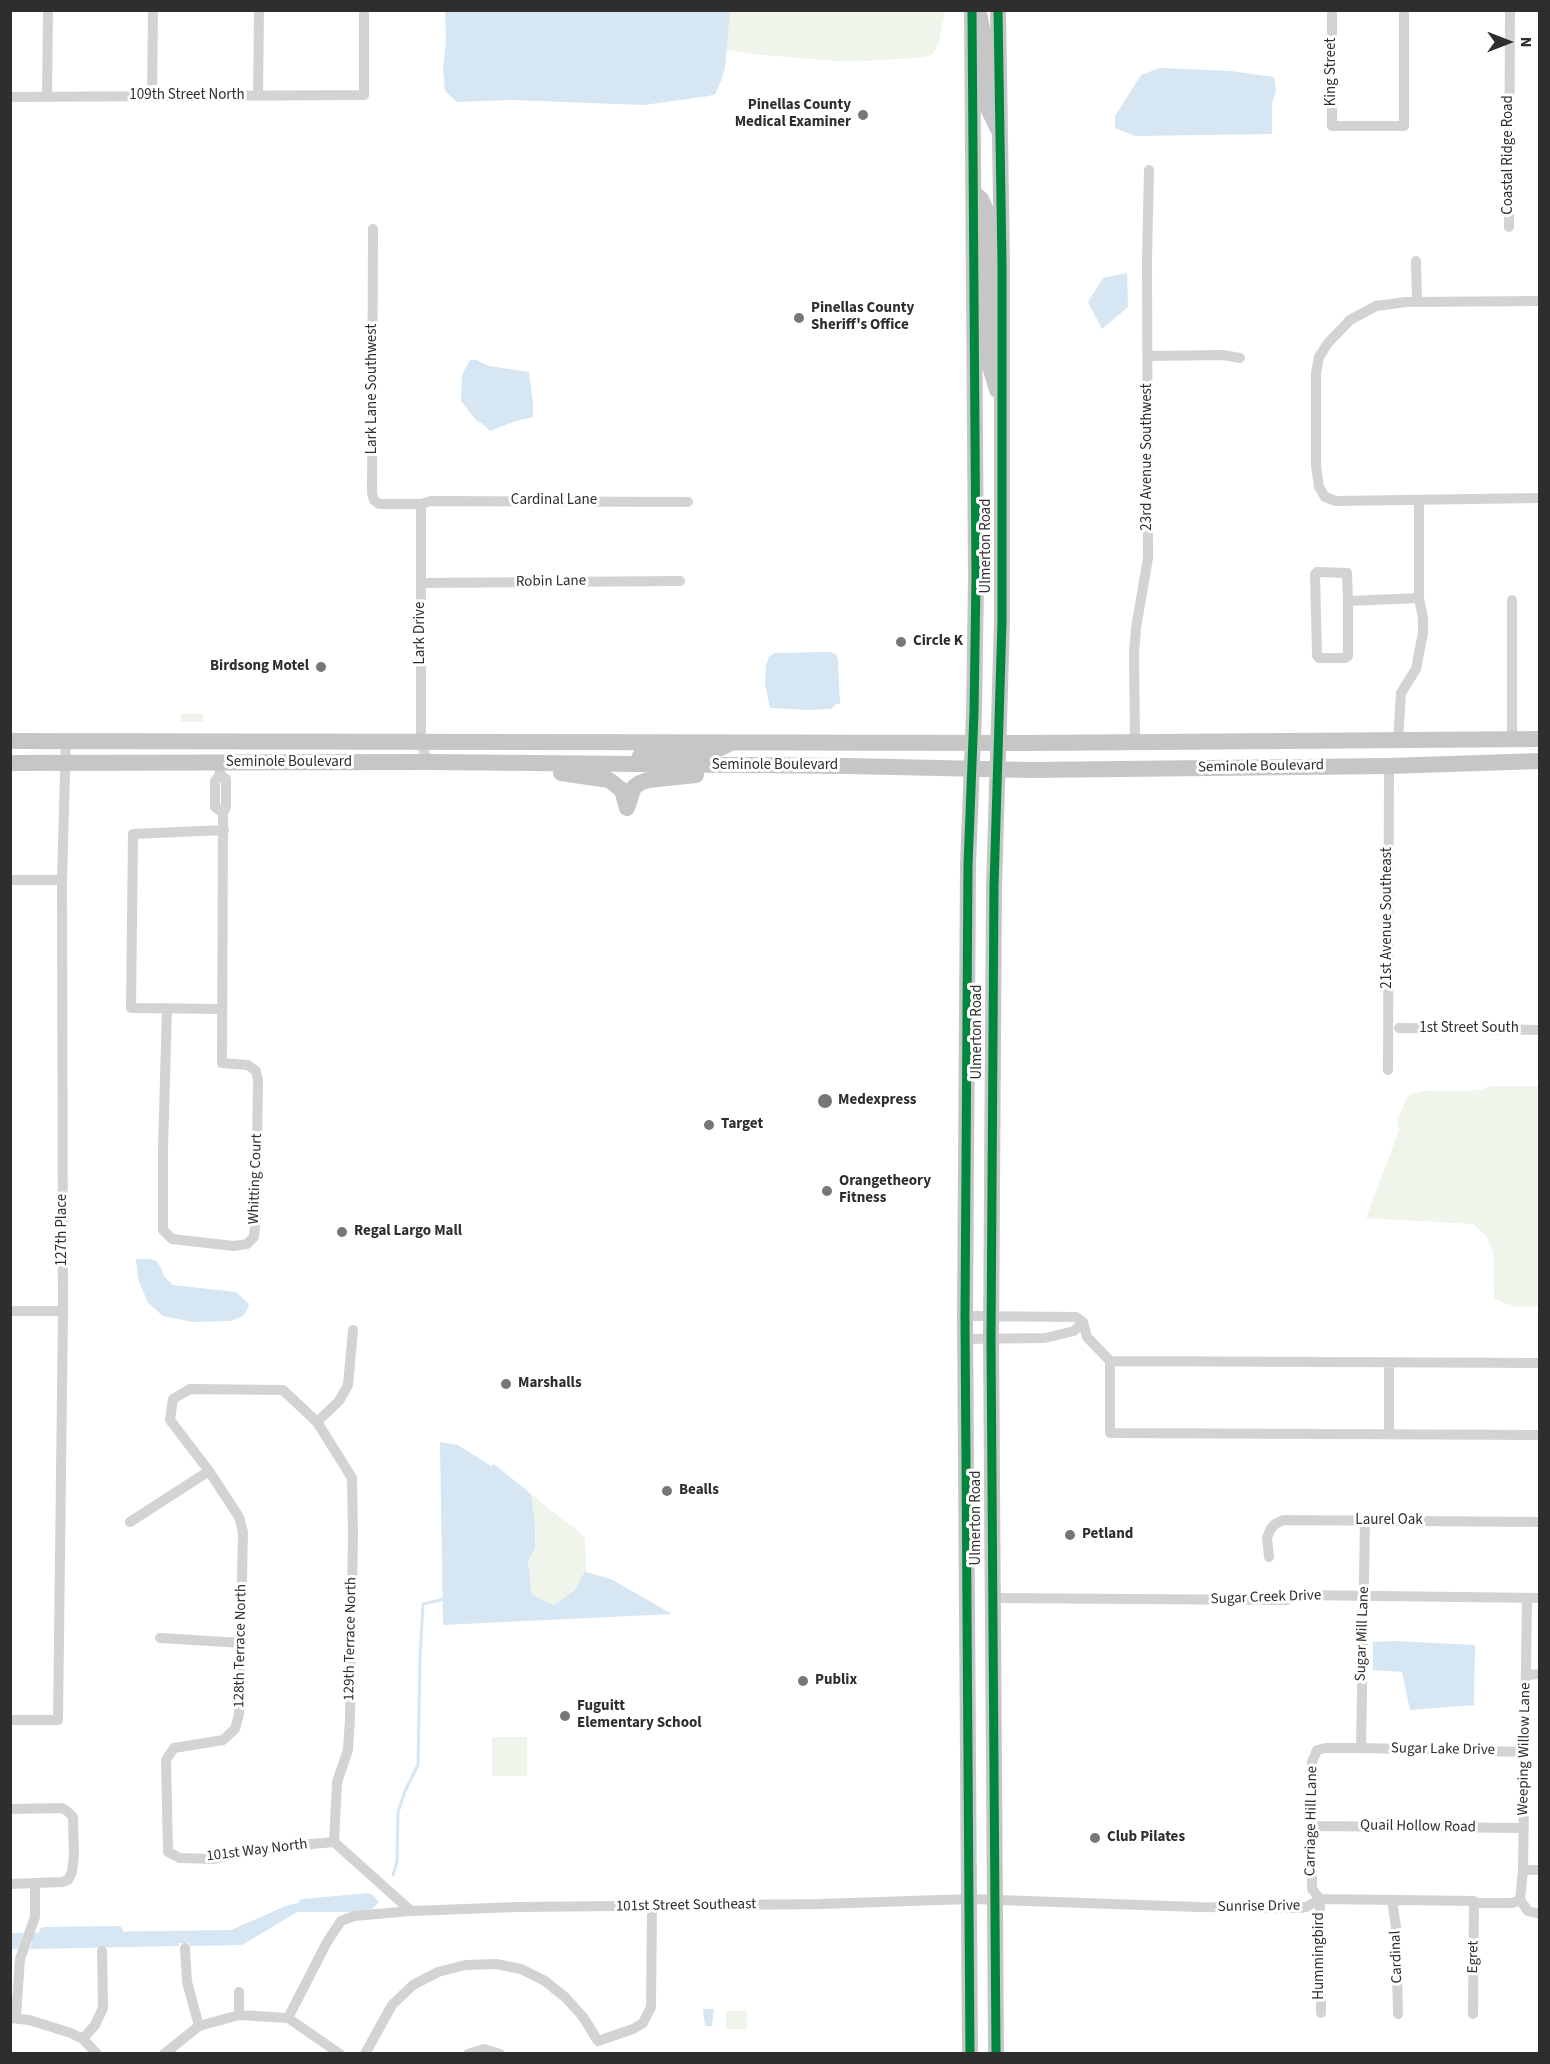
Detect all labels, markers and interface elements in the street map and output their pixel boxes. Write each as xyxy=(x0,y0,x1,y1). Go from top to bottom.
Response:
north arrow xyxy=(1478,12,1538,72)
text: N xyxy=(1515,37,1537,47)
street label: King Street xyxy=(1323,38,1341,106)
street label: 109th Street North xyxy=(129,87,245,105)
street label: Coastal Ridge Road xyxy=(1500,95,1518,215)
place label: Pinellas County Medical Examiner xyxy=(735,97,851,132)
marker: Pinellas County Medical Examiner xyxy=(856,108,870,122)
place label: Pinellas County Sheriff's Office xyxy=(811,300,914,335)
marker: Pinellas County Sheriff's Office xyxy=(792,311,806,325)
street label: Lark Lane Southwest xyxy=(364,324,382,454)
street label: 23rd Avenue Southwest xyxy=(1139,383,1157,531)
street label: Cardinal Lane xyxy=(511,492,597,510)
street label: Ulmerton Road xyxy=(978,499,996,593)
street label: Robin Lane xyxy=(516,572,586,592)
street label: Lark Drive xyxy=(412,602,430,664)
place label: Circle K xyxy=(913,633,963,651)
marker: Circle K xyxy=(894,635,908,649)
place label: Birdsong Motel xyxy=(210,658,309,676)
marker: Birdsong Motel xyxy=(314,660,328,674)
street label: Seminole Boulevard xyxy=(226,754,352,772)
street label: Seminole Boulevard xyxy=(712,757,838,775)
street label: Seminole Boulevard xyxy=(1198,757,1324,777)
street label: 21st Avenue Southeast xyxy=(1379,847,1397,989)
street label: Ulmerton Road xyxy=(969,985,987,1079)
street label: 1st Street South xyxy=(1419,1020,1519,1038)
marker: Medexpress xyxy=(816,1092,834,1110)
place label: Medexpress xyxy=(838,1092,917,1110)
place label: Target xyxy=(721,1116,763,1134)
marker: Target xyxy=(702,1118,716,1132)
street label: Whitting Court xyxy=(245,1133,267,1225)
place label: Orangetheory Fitness xyxy=(839,1173,931,1208)
marker: Orangetheory Fitness xyxy=(820,1184,834,1198)
street label: 127th Place xyxy=(54,1194,72,1266)
place label: Regal Largo Mall xyxy=(354,1223,462,1241)
marker: Regal Largo Mall xyxy=(335,1225,349,1239)
place label: Marshalls xyxy=(518,1375,582,1393)
marker: Marshalls xyxy=(499,1377,513,1391)
street label: Ulmerton Road xyxy=(968,1471,986,1565)
place label: Bealls xyxy=(679,1482,719,1500)
marker: Bealls xyxy=(660,1484,674,1498)
street label: Laurel Oak xyxy=(1355,1512,1423,1530)
place label: Petland xyxy=(1082,1526,1133,1544)
marker: Petland xyxy=(1063,1528,1077,1542)
street label: 129th Terrace North xyxy=(341,1577,361,1701)
street label: 128th Terrace North xyxy=(231,1584,251,1708)
street label: Sugar Mill Lane xyxy=(1352,1586,1374,1682)
street label: Sugar Creek Drive xyxy=(1210,1587,1322,1609)
place label: Publix xyxy=(815,1672,857,1690)
marker: Publix xyxy=(796,1674,810,1688)
street label: Weeping Willow Lane xyxy=(1515,1682,1535,1816)
place label: Fuguitt Elementary School xyxy=(577,1698,702,1733)
marker: Fuguitt Elementary School xyxy=(558,1709,572,1723)
street label: Sugar Lake Drive xyxy=(1391,1740,1495,1760)
street label: Carriage Hill Lane xyxy=(1302,1766,1322,1876)
street label: Quail Hollow Road xyxy=(1360,1817,1476,1837)
place label: Club Pilates xyxy=(1107,1829,1185,1847)
marker: Club Pilates xyxy=(1088,1831,1102,1845)
street label: 101st Way North xyxy=(205,1836,309,1866)
street label: 101st Street Southeast xyxy=(616,1896,756,1916)
street label: Sunrise Drive xyxy=(1218,1897,1300,1917)
street label: Hummingbird xyxy=(1311,1912,1329,2000)
street label: Cardinal xyxy=(1387,1930,1407,1984)
street label: Egret xyxy=(1465,1940,1483,1974)

